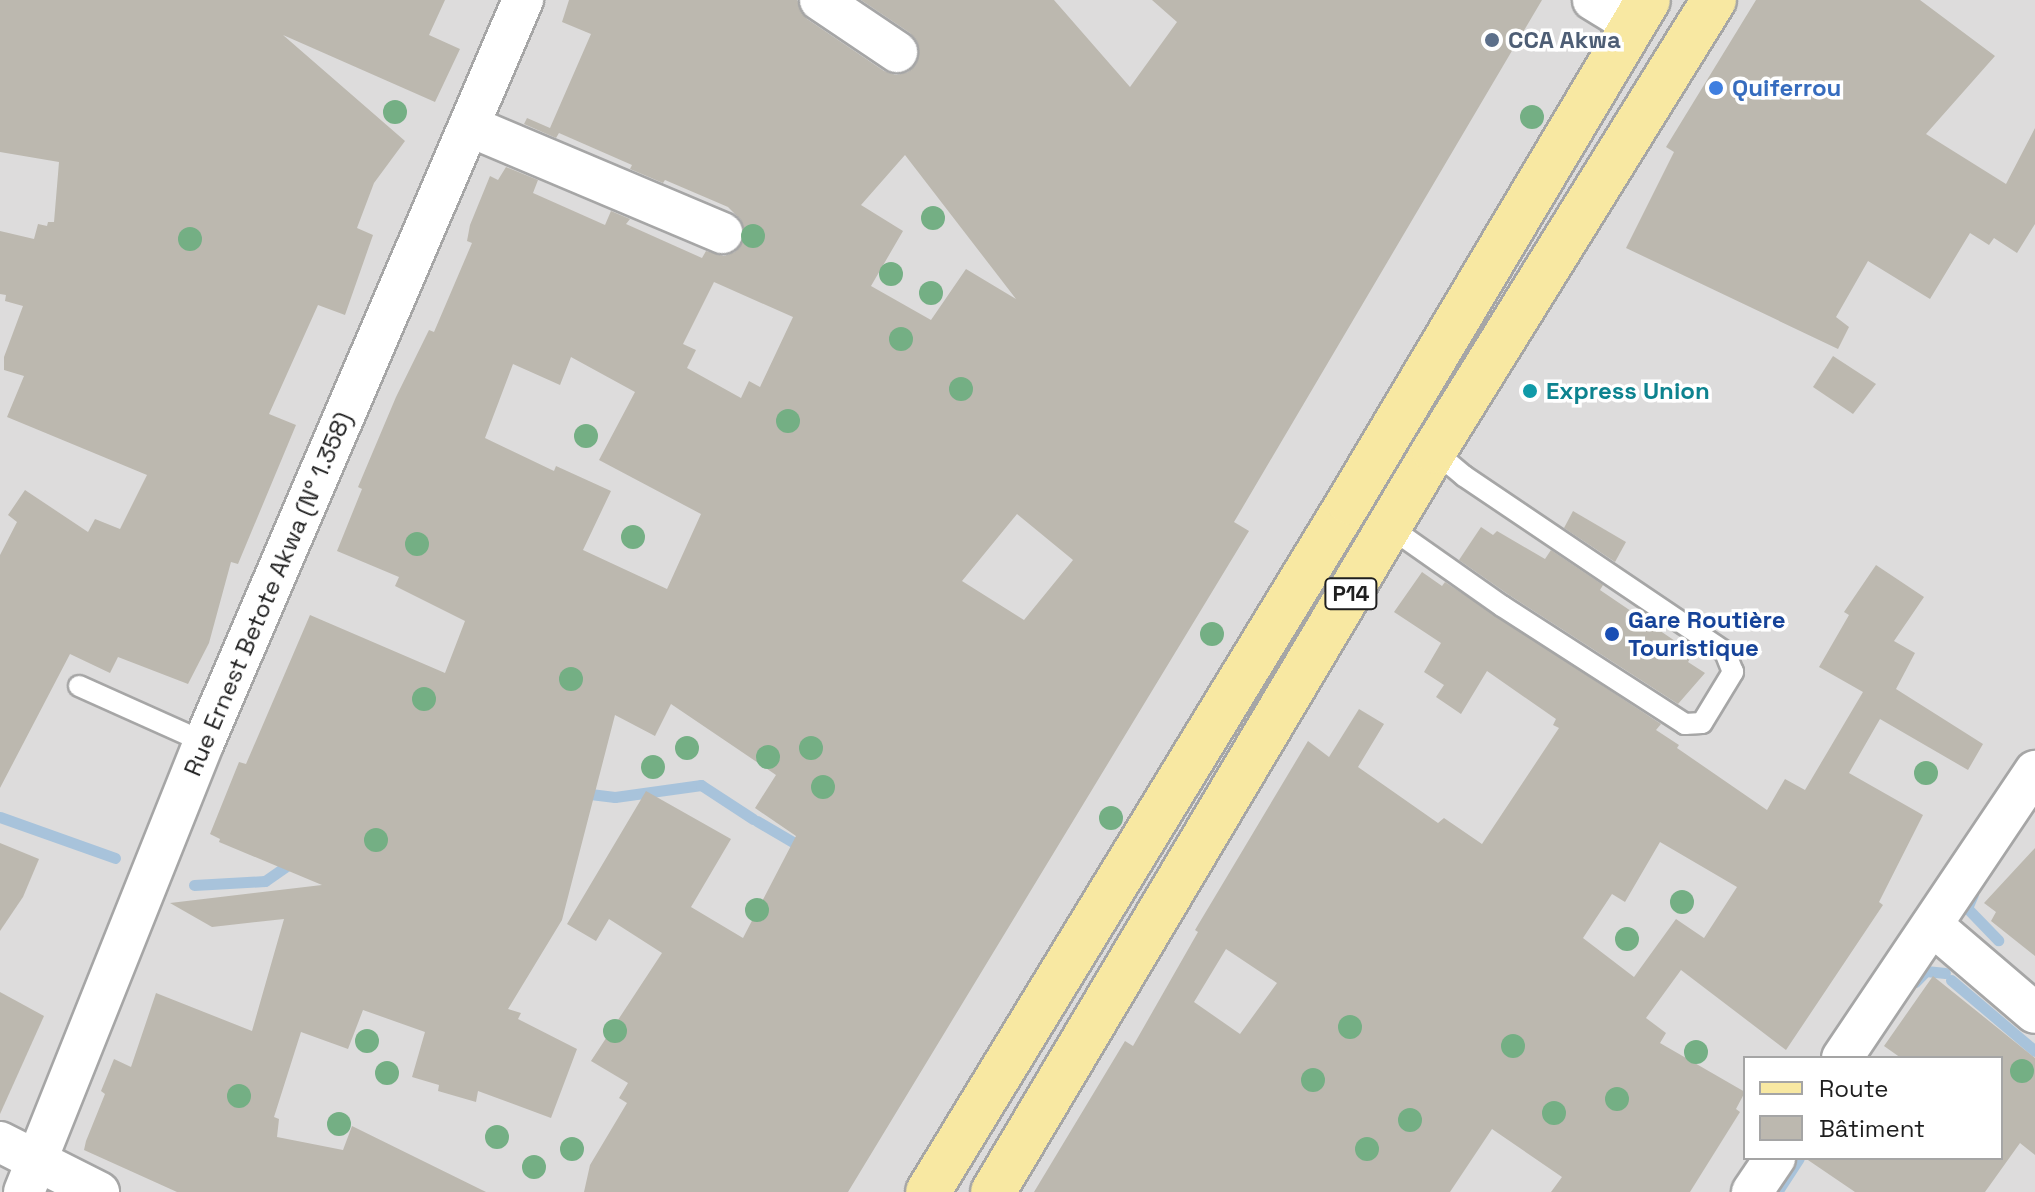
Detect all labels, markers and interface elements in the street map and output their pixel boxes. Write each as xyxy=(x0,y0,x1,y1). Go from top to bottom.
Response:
place label: CCA Akwa xyxy=(1508,26,1621,54)
marker: CCA Akwa xyxy=(1483,31,1501,49)
place label: Quiferrou xyxy=(1732,74,1841,102)
marker: Quiferrou xyxy=(1707,79,1725,97)
place label: Express Union xyxy=(1546,377,1710,405)
marker: Express Union xyxy=(1521,382,1539,400)
street label: Rue Ernest Betote Akwa (N° 1.358) xyxy=(178,408,358,780)
road number: P14 xyxy=(1323,576,1379,612)
place label: Gare Routière Touristique xyxy=(1628,606,1786,662)
marker: Gare Routière Touristique xyxy=(1603,625,1621,643)
legend xyxy=(1743,1056,2003,1160)
text: Route xyxy=(1819,1073,1888,1104)
text: Bâtiment xyxy=(1819,1113,1925,1144)

